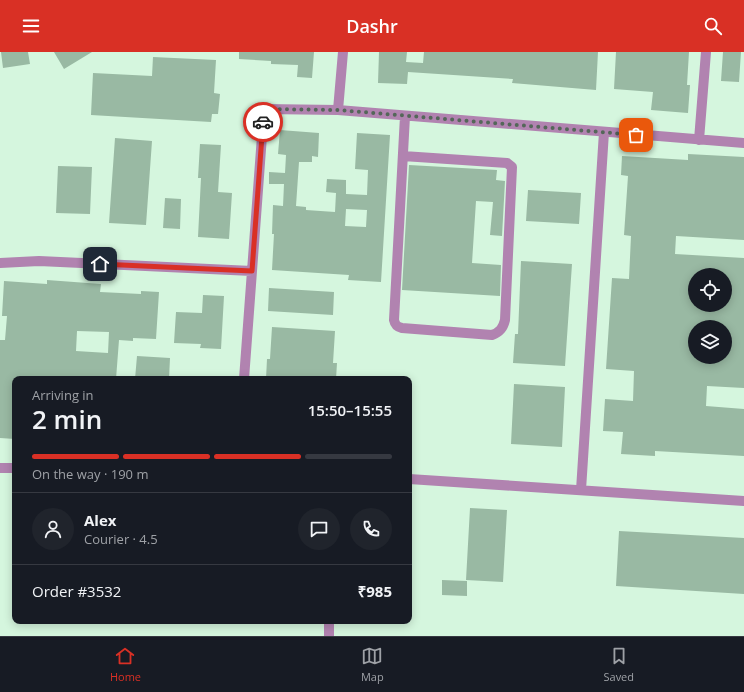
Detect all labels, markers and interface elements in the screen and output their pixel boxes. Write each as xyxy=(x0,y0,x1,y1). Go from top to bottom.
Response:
text: Dashr xyxy=(346,14,398,38)
icon: menu xyxy=(20,15,42,37)
icon: search xyxy=(702,15,724,37)
courier xyxy=(243,102,283,142)
icon: car xyxy=(252,111,274,133)
pin xyxy=(619,118,653,152)
icon: bag xyxy=(625,124,647,146)
pin xyxy=(83,247,117,281)
icon: home xyxy=(89,253,111,275)
map controls xyxy=(688,268,732,364)
button: locate xyxy=(688,268,732,312)
button: layers xyxy=(688,320,732,364)
text: Arriving in xyxy=(32,386,94,404)
text: 15:50–15:55 xyxy=(308,400,392,420)
text: 2 min xyxy=(32,401,102,437)
text: On the way · 190 m xyxy=(32,465,148,483)
button: person xyxy=(32,508,74,550)
button: chat xyxy=(298,508,340,550)
button: phone xyxy=(350,508,392,550)
text: Alex xyxy=(84,510,116,530)
text: Courier · 4.5 xyxy=(84,530,158,548)
text: Order #3532 xyxy=(32,581,121,601)
text: ₹985 xyxy=(358,581,392,601)
tab: Home xyxy=(110,645,141,684)
tab: Map xyxy=(361,645,384,684)
tab: Saved xyxy=(603,645,634,684)

